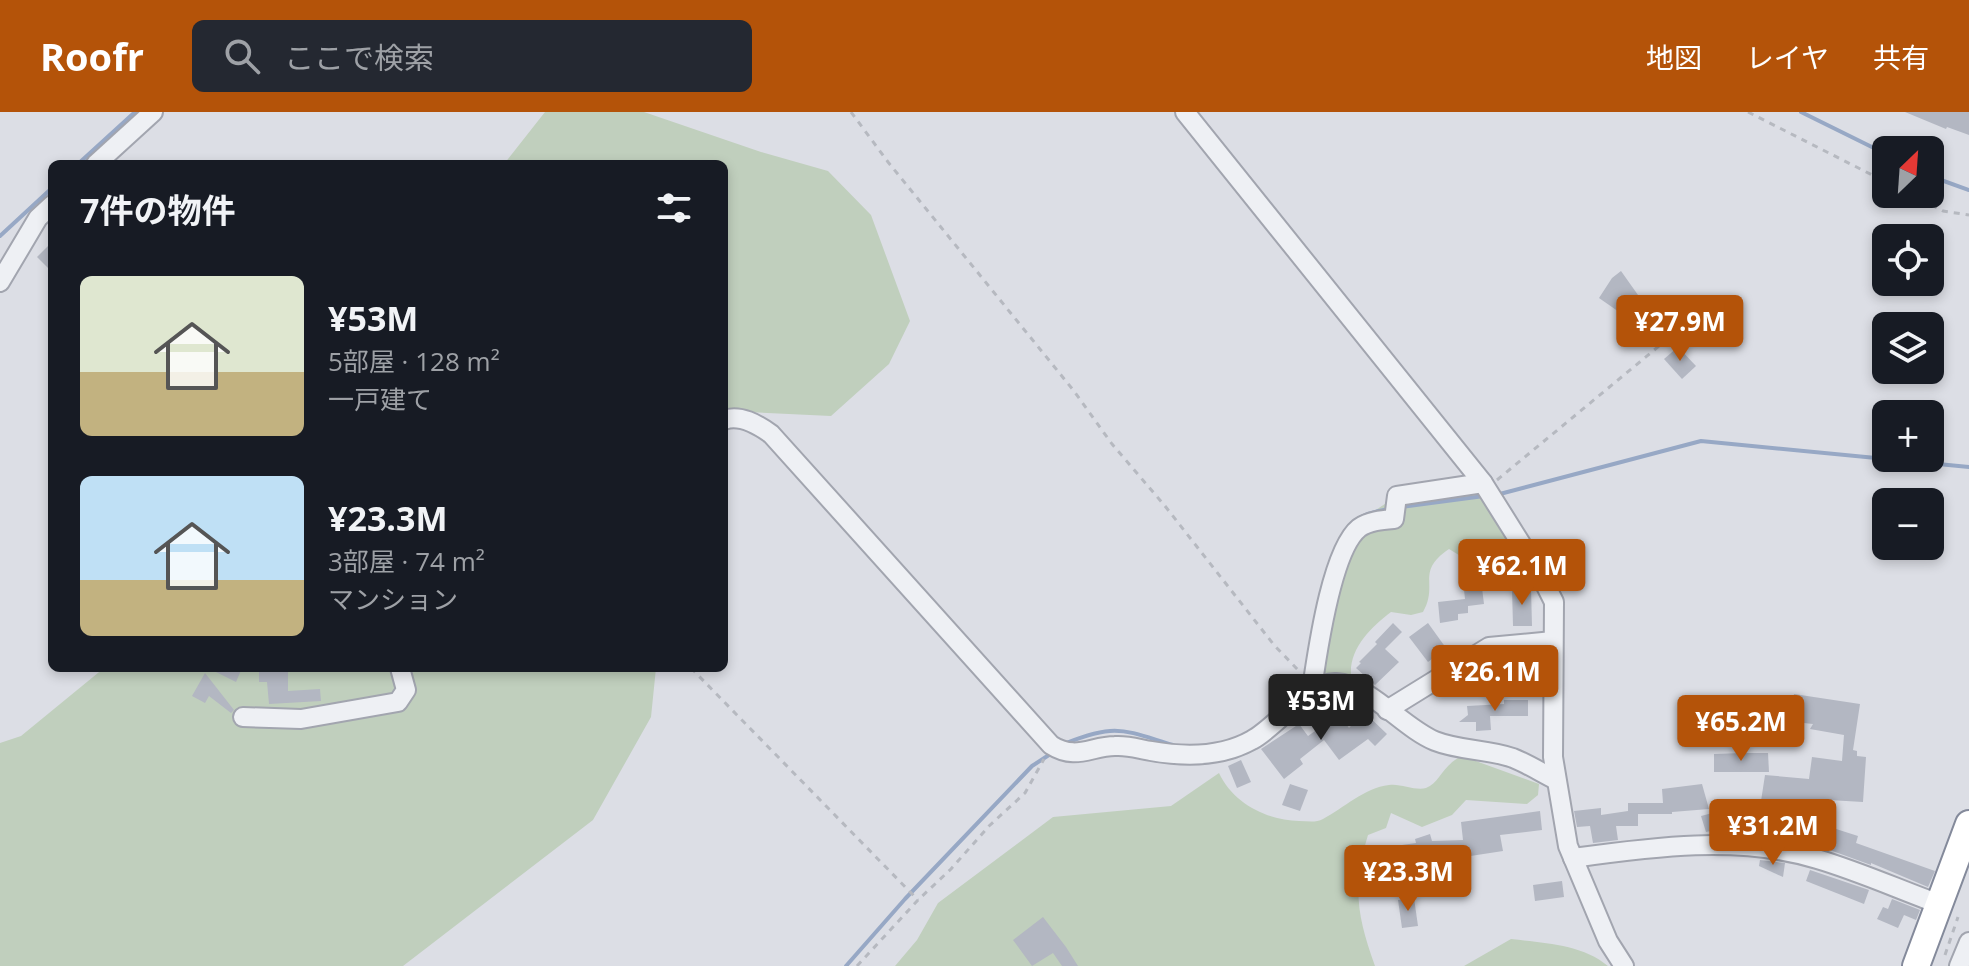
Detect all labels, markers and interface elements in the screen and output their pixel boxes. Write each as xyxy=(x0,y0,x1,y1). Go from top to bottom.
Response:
search box xyxy=(192,20,752,92)
text: Roofr xyxy=(40,30,144,82)
icon: search xyxy=(220,34,264,78)
text: ここで検索 xyxy=(284,37,434,78)
text: 地図 xyxy=(1646,38,1702,76)
text: レイヤ xyxy=(1746,38,1829,76)
text: 共有 xyxy=(1873,38,1929,76)
north arrow xyxy=(1872,136,1944,208)
map controls xyxy=(1872,136,1944,560)
icon: filters xyxy=(652,186,696,230)
text: 7件の物件 xyxy=(80,187,235,233)
button: locate xyxy=(1872,224,1944,296)
text: ¥53M xyxy=(328,295,418,341)
pin: ¥27.9M xyxy=(1615,295,1745,363)
text: ¥27.9M xyxy=(1634,303,1726,339)
icon: home xyxy=(144,308,240,404)
button: layers xyxy=(1872,312,1944,384)
text: 5部屋 · 128 m² xyxy=(328,343,500,379)
text: 一戸建て xyxy=(328,381,432,417)
button: + xyxy=(1872,400,1944,472)
button: − xyxy=(1872,488,1944,560)
text: ¥23.3M xyxy=(328,495,448,541)
icon: home xyxy=(144,508,240,604)
pin: ¥62.1M xyxy=(1457,539,1587,607)
text: 3部屋 · 74 m² xyxy=(328,543,485,579)
text: ¥62.1M xyxy=(1476,547,1568,583)
text: マンション xyxy=(328,581,458,617)
pin: ¥26.1M xyxy=(1430,645,1560,713)
text: ¥26.1M xyxy=(1449,653,1541,689)
pin: ¥53M xyxy=(1274,674,1368,742)
text: ¥53M xyxy=(1286,682,1356,718)
pin: ¥65.2M xyxy=(1676,695,1806,763)
text: ¥65.2M xyxy=(1695,703,1787,739)
pin: ¥31.2M xyxy=(1708,799,1838,867)
text: ¥31.2M xyxy=(1727,807,1819,843)
pin: ¥23.3M xyxy=(1343,845,1473,913)
text: ¥23.3M xyxy=(1362,853,1454,889)

